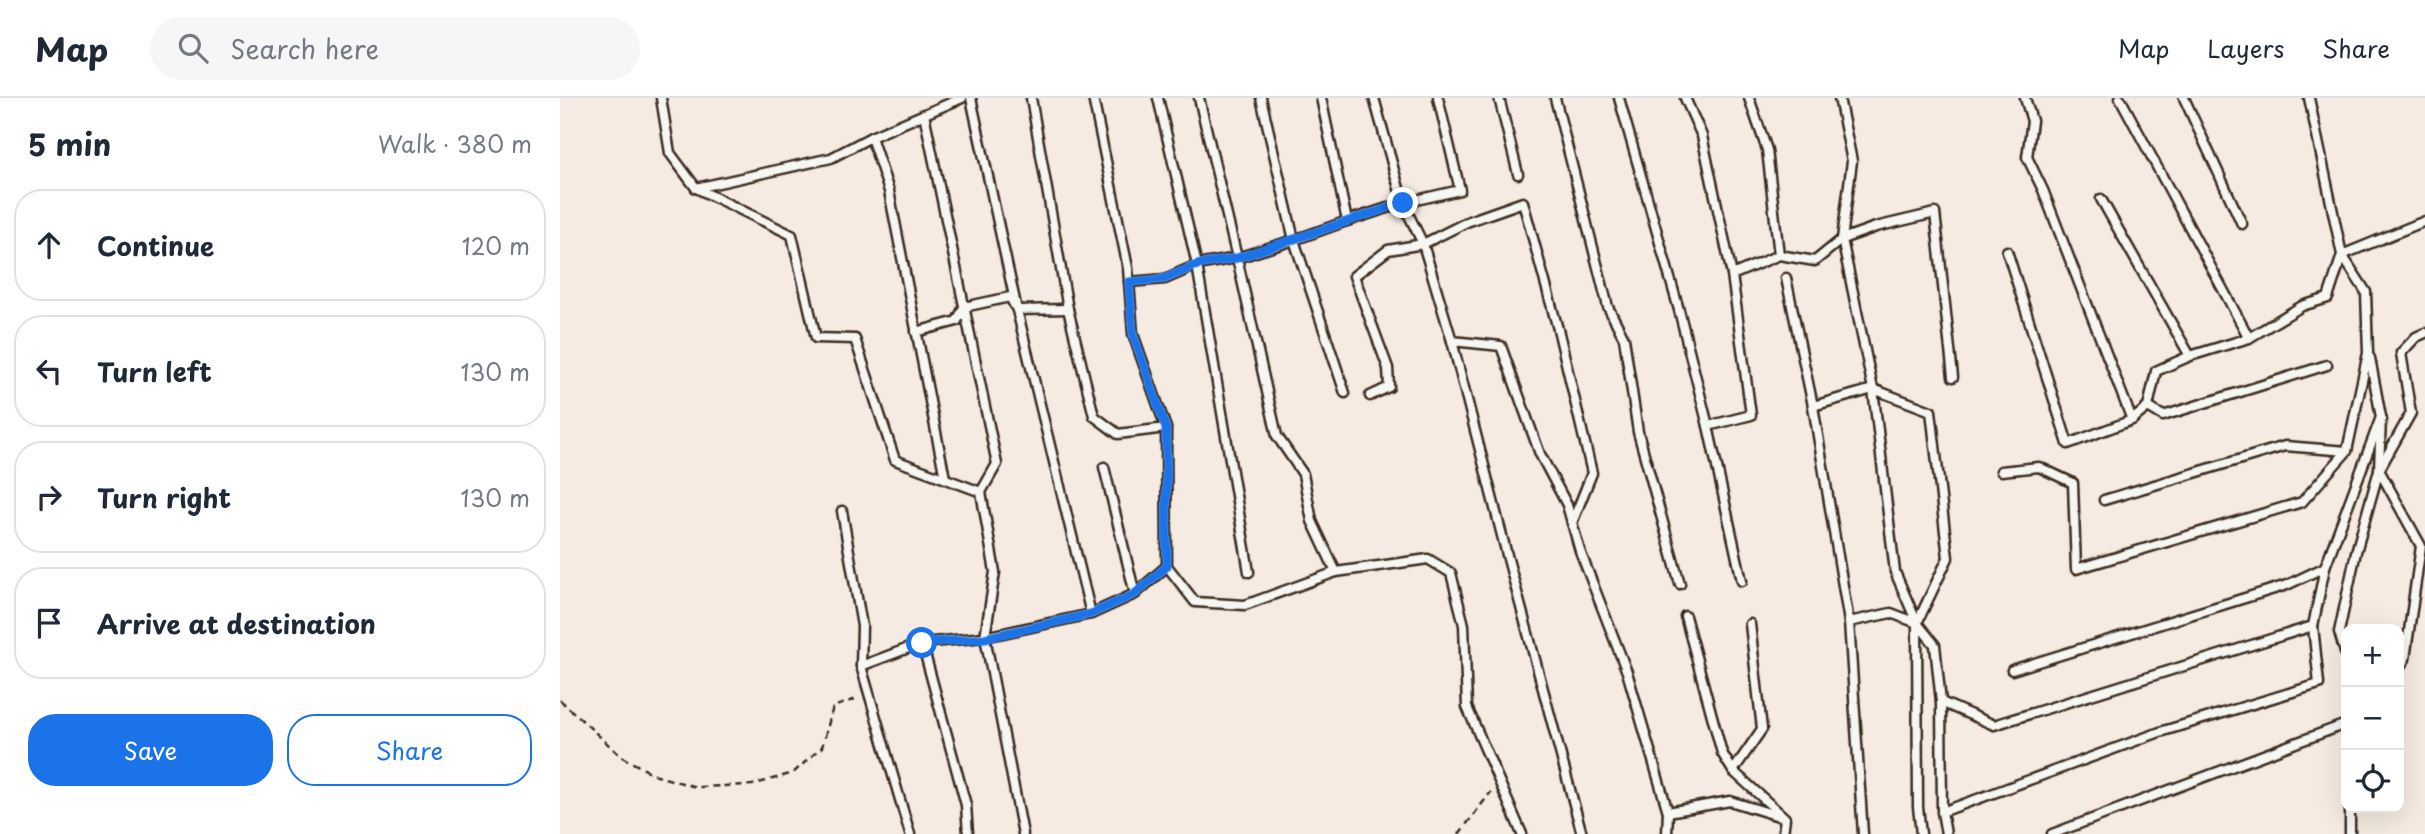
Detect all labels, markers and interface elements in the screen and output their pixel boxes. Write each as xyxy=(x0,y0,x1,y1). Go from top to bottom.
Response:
search box xyxy=(150,17,640,80)
text: Map xyxy=(35,23,108,73)
icon: search xyxy=(174,29,212,67)
text: Search here xyxy=(230,29,379,68)
text: Map xyxy=(2118,30,2169,66)
text: Layers xyxy=(2207,30,2284,66)
text: Share xyxy=(2322,30,2390,66)
text: 5 min xyxy=(28,121,111,166)
text: Walk · 380 m xyxy=(378,126,532,161)
route end xyxy=(1387,187,1418,218)
icon: ahead xyxy=(30,226,68,264)
text: Continue xyxy=(97,226,214,265)
text: 120 m xyxy=(462,228,530,263)
icon: left xyxy=(30,352,68,390)
text: Turn left xyxy=(97,352,212,391)
text: 130 m xyxy=(460,354,530,389)
icon: right xyxy=(30,478,68,516)
text: Turn right xyxy=(97,478,231,517)
text: 130 m xyxy=(460,480,530,515)
icon: arrive xyxy=(30,604,68,642)
text: Arrive at destination xyxy=(97,604,376,643)
map controls xyxy=(2341,624,2404,813)
button: + xyxy=(2341,624,2404,687)
route start xyxy=(906,627,937,658)
button: − xyxy=(2341,687,2404,750)
button: Save xyxy=(28,714,273,786)
button: Share xyxy=(287,714,532,786)
button: locate xyxy=(2341,750,2404,813)

